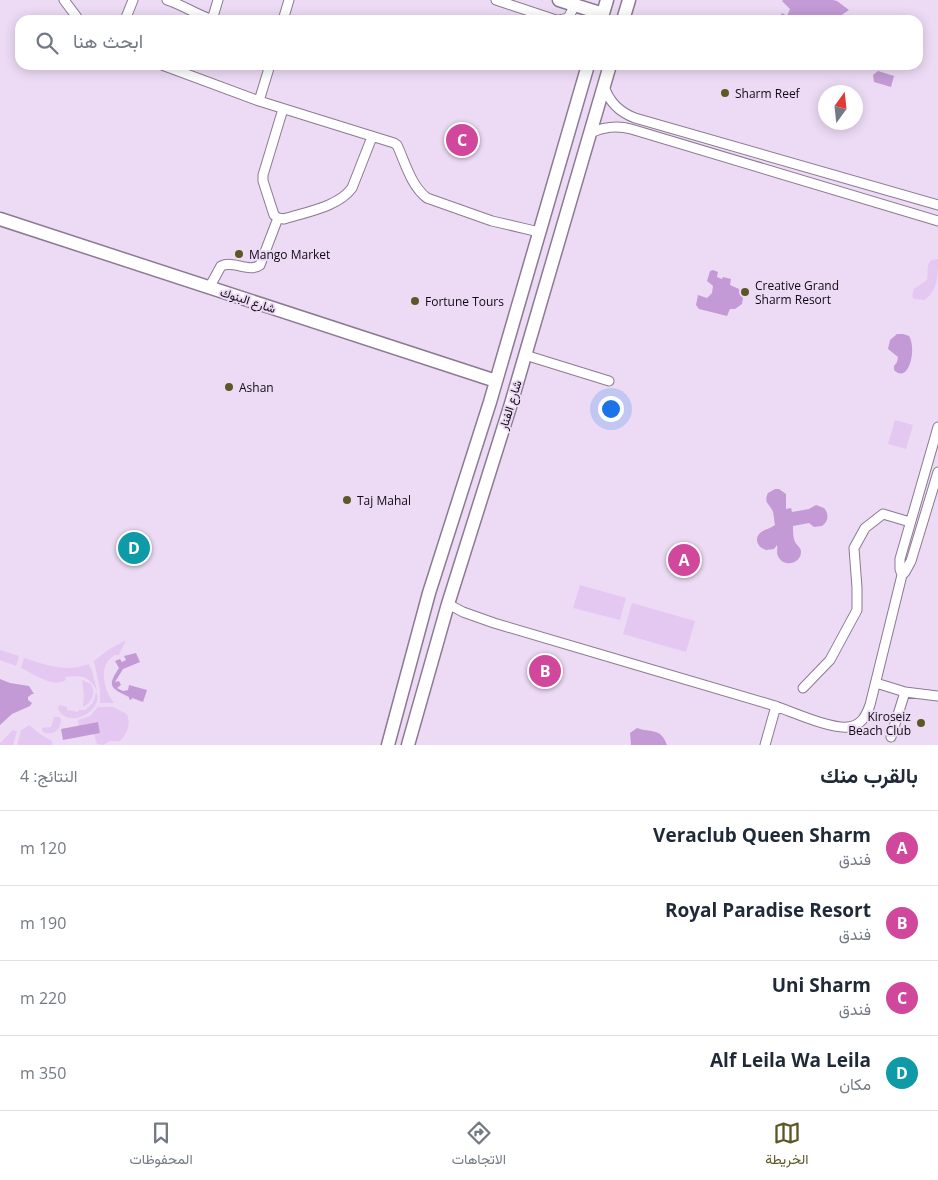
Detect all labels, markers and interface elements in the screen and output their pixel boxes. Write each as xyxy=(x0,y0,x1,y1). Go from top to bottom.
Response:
search box xyxy=(15,15,923,70)
text: ابحث هنا xyxy=(73,28,143,54)
icon: search xyxy=(33,29,61,57)
place label: Sharm Reef xyxy=(735,85,801,102)
north arrow xyxy=(818,85,863,130)
marker: Sharm Reef xyxy=(719,87,731,99)
pin: C xyxy=(446,121,478,159)
place label: Mango Market xyxy=(249,246,330,263)
marker: Mango Market xyxy=(233,248,245,260)
place label: Creative Grand Sharm Resort xyxy=(755,277,839,308)
street label: شارع البنوك xyxy=(218,283,278,318)
marker: Creative Grand Sharm Resort xyxy=(739,286,751,298)
place label: Fortune Tours xyxy=(425,293,504,310)
marker: Fortune Tours xyxy=(409,295,421,307)
street label: شارع الفنار xyxy=(494,378,527,433)
place label: Ashan xyxy=(239,379,274,396)
marker: Ashan xyxy=(223,381,235,393)
your location xyxy=(598,396,624,422)
place label: Taj Mahal xyxy=(357,492,411,509)
marker: Taj Mahal xyxy=(341,494,353,506)
pin: D xyxy=(118,529,150,567)
pin: A xyxy=(668,541,700,579)
pin: B xyxy=(529,652,561,690)
place label: Kiroseiz Beach Club xyxy=(848,708,911,739)
marker: Kiroseiz Beach Club xyxy=(915,717,927,729)
text: بالقرب منك xyxy=(820,761,918,789)
text: النتائج: 4 xyxy=(20,765,77,787)
text: Veraclub Queen Sharm xyxy=(653,822,871,848)
text: 120 m xyxy=(20,837,66,859)
text: A xyxy=(896,837,908,859)
text: فندق xyxy=(839,848,871,870)
text: Royal Paradise Resort xyxy=(665,897,871,923)
text: 190 m xyxy=(20,912,66,934)
text: B xyxy=(897,912,907,934)
text: فندق xyxy=(839,923,871,945)
text: Uni Sharm xyxy=(772,972,871,998)
text: 220 m xyxy=(20,987,66,1009)
text: C xyxy=(897,987,907,1009)
text: فندق xyxy=(839,998,871,1020)
text: Alf Leila Wa Leila xyxy=(710,1047,871,1073)
text: 350 m xyxy=(20,1062,66,1084)
text: D xyxy=(896,1062,908,1084)
text: مكان xyxy=(839,1073,871,1095)
tab: المحفوظات xyxy=(130,1119,193,1172)
tab: الاتجاهات xyxy=(452,1119,506,1172)
tab: الخريطة xyxy=(765,1119,808,1172)

